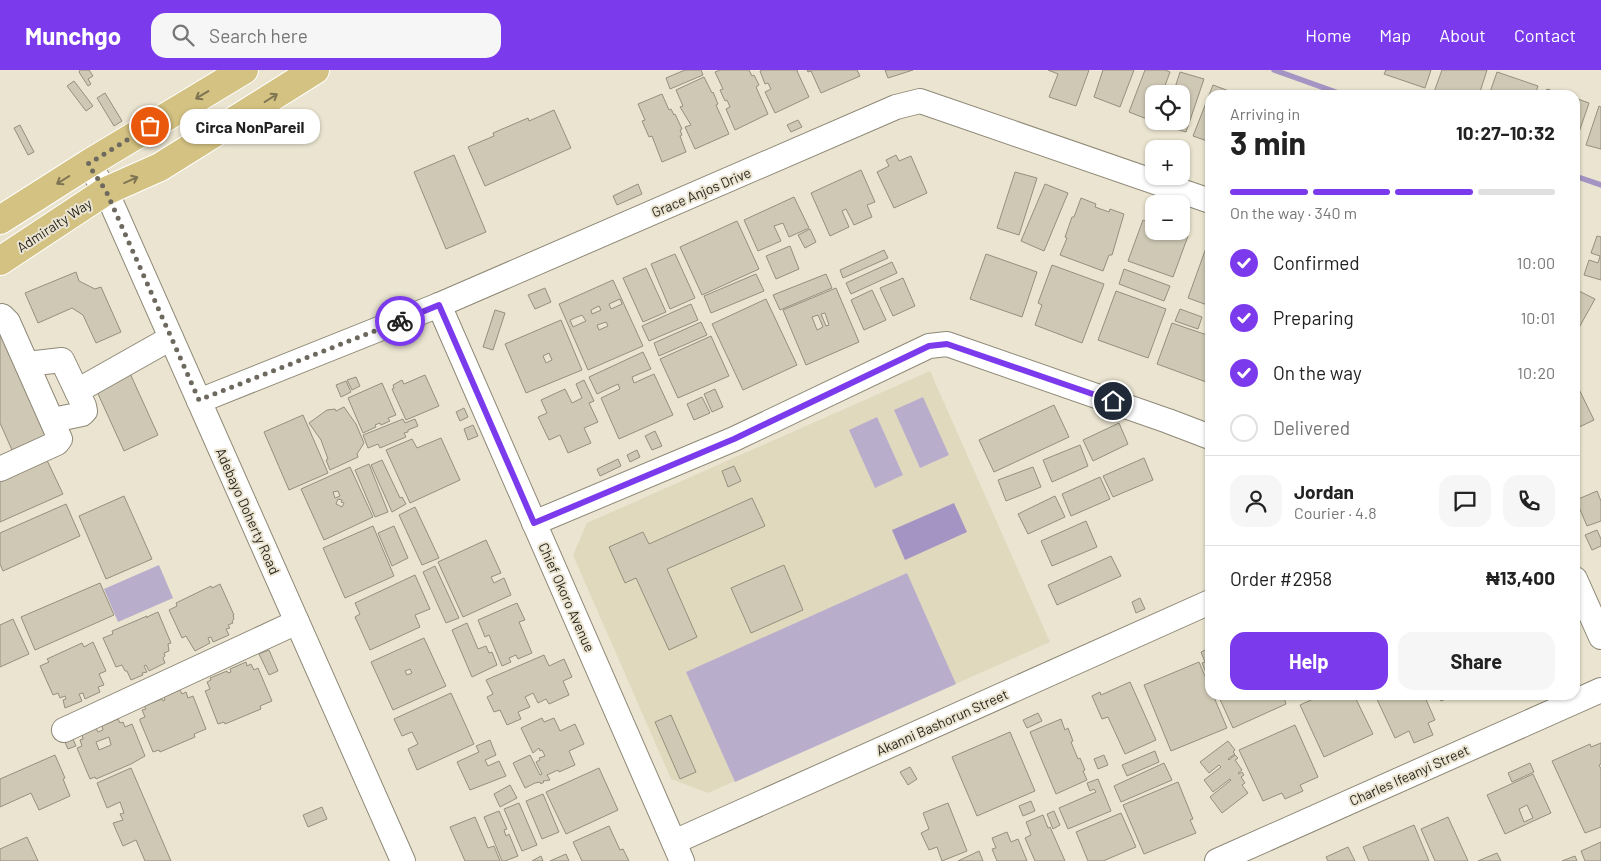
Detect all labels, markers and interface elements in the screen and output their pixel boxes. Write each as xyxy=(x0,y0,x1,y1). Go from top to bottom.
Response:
search box xyxy=(151,13,501,58)
text: Munchgo xyxy=(25,21,121,50)
icon: search xyxy=(169,21,197,49)
text: Search here xyxy=(209,24,308,47)
text: Home xyxy=(1305,24,1351,46)
text: Map xyxy=(1379,24,1411,46)
text: About xyxy=(1439,24,1486,46)
text: Contact xyxy=(1514,24,1576,46)
map controls xyxy=(1145,85,1190,240)
button: locate xyxy=(1145,85,1190,130)
one-way arrow xyxy=(196,91,210,101)
one-way arrow xyxy=(263,92,277,102)
text: Arriving in xyxy=(1230,104,1300,123)
pin xyxy=(129,105,171,147)
callout: Circa NonPareil xyxy=(180,108,320,144)
icon: bag xyxy=(136,112,164,140)
text: Circa NonPareil xyxy=(196,117,304,136)
text: 10:27–10:32 xyxy=(1456,121,1555,144)
text: 3 min xyxy=(1230,123,1306,161)
button: + xyxy=(1145,140,1190,185)
street label: Grace Anjos Drive xyxy=(649,163,753,221)
one-way arrow xyxy=(57,175,71,185)
one-way arrow xyxy=(123,175,138,184)
street label: Admiralty Way xyxy=(13,194,95,256)
button: − xyxy=(1145,195,1190,240)
text: On the way · 340 m xyxy=(1230,203,1357,222)
icon: check xyxy=(1230,249,1258,277)
text: Confirmed xyxy=(1273,251,1360,274)
text: 10:00 xyxy=(1517,253,1555,272)
courier xyxy=(375,296,425,346)
icon: check xyxy=(1230,304,1258,332)
text: Preparing xyxy=(1273,306,1354,329)
icon: bike xyxy=(386,307,414,335)
text: 10:01 xyxy=(1521,308,1555,327)
icon: check xyxy=(1230,359,1258,387)
text: On the way xyxy=(1273,361,1362,384)
text: 10:20 xyxy=(1517,363,1555,382)
pin xyxy=(1092,380,1134,422)
icon: home xyxy=(1099,387,1127,415)
text: Delivered xyxy=(1273,416,1350,439)
street label: Adebayo Doherty Road xyxy=(212,445,284,577)
button: person xyxy=(1230,475,1282,527)
button: chat xyxy=(1439,475,1491,527)
button: phone xyxy=(1503,475,1555,527)
text: Jordan xyxy=(1294,480,1354,503)
text: Courier · 4.8 xyxy=(1294,503,1377,522)
street label: Chief Okoro Avenue xyxy=(535,540,599,654)
text: ₦13,400 xyxy=(1486,566,1555,589)
text: Order #2958 xyxy=(1230,567,1332,590)
button: Help xyxy=(1230,632,1388,690)
button: Share xyxy=(1398,632,1555,690)
street label: Akanni Bashorun Street xyxy=(873,685,1011,759)
street label: Charles Ifeanyi Street xyxy=(1346,741,1472,809)

